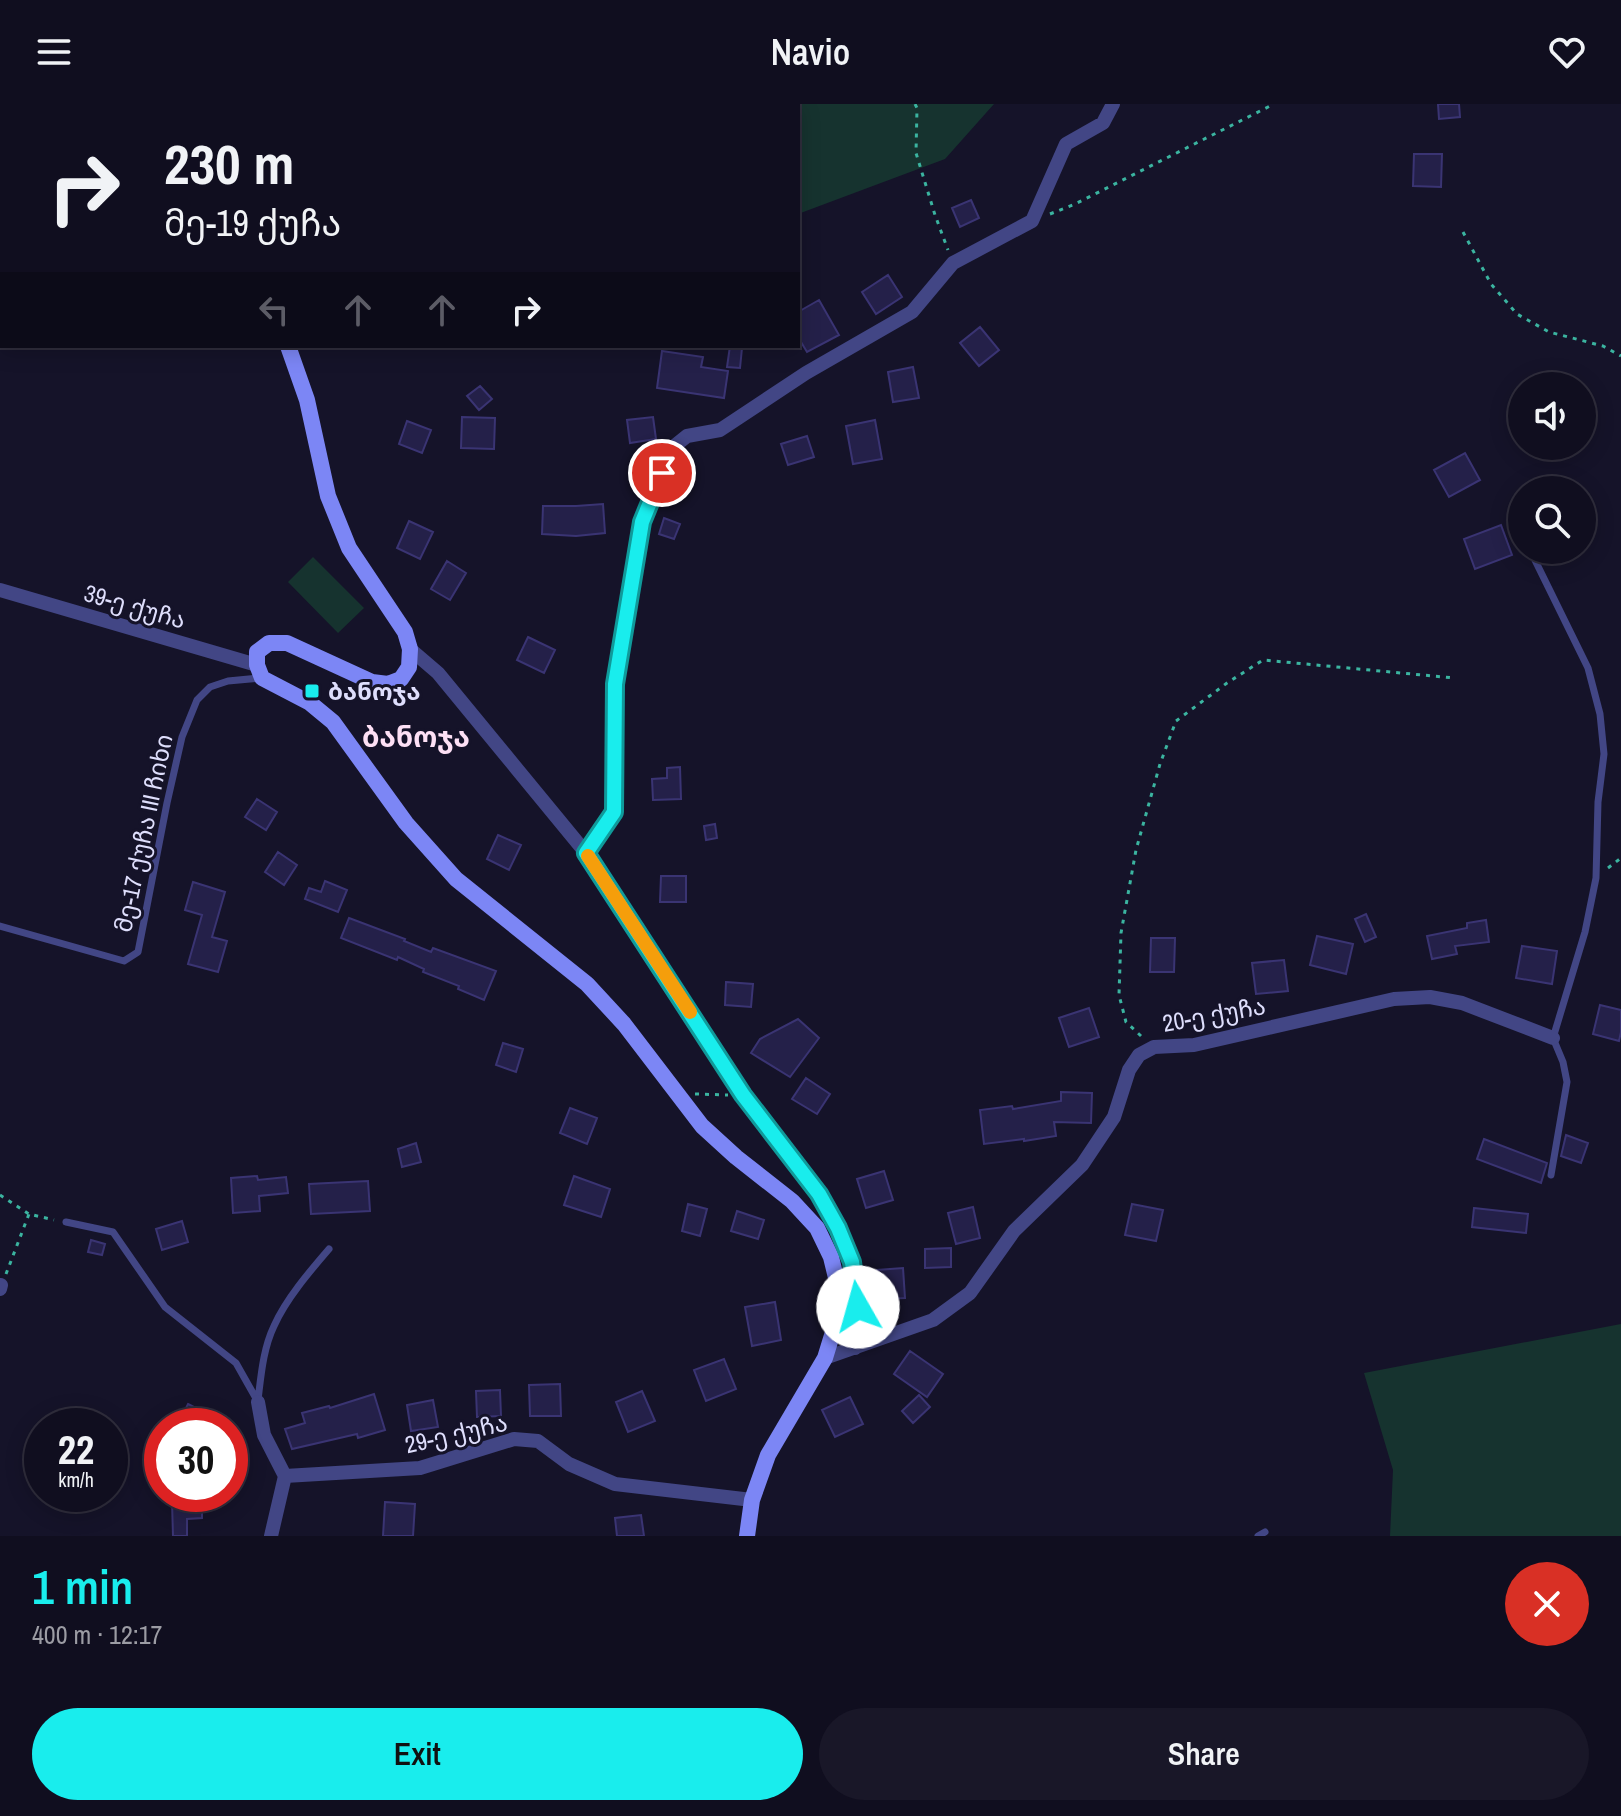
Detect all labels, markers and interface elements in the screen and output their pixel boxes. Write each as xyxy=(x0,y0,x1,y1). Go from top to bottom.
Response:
text: Navio xyxy=(771,28,850,76)
icon: menu xyxy=(32,30,76,74)
icon: heart xyxy=(1545,30,1589,74)
text: 230 m xyxy=(164,126,294,201)
icon: right xyxy=(32,136,136,240)
text: მე-19 ქუჩა xyxy=(164,199,341,247)
icon: left xyxy=(252,288,296,332)
icon: ahead xyxy=(336,288,380,332)
icon: ahead xyxy=(420,288,464,332)
icon: right xyxy=(504,288,548,332)
map controls xyxy=(1508,372,1596,564)
button: sound xyxy=(1508,372,1596,460)
pin xyxy=(628,439,696,507)
icon: arrive xyxy=(640,451,684,495)
button: search xyxy=(1508,476,1596,564)
street label: 39-ე ქუჩა xyxy=(81,576,189,636)
place label: ბანოჯა xyxy=(328,675,421,707)
marker: ბანოჯა xyxy=(303,682,321,700)
district label: ბანოჯა xyxy=(362,718,470,756)
street label: მე-17 ქუჩა III ჩიხი xyxy=(106,731,180,935)
street label: 20-ე ქუჩა xyxy=(1160,989,1268,1039)
position arrow xyxy=(816,1265,900,1349)
street label: 29-ე ქუჩა xyxy=(402,1406,510,1460)
speed limit sign: 30 xyxy=(144,1408,248,1512)
text: 22 xyxy=(58,1423,94,1476)
text: km/h xyxy=(58,1466,94,1493)
text: 1 min xyxy=(32,1554,133,1619)
button: close xyxy=(1505,1562,1589,1646)
text: 400 m · 12:17 xyxy=(32,1617,162,1652)
button: Exit xyxy=(32,1708,803,1800)
button: Share xyxy=(819,1708,1589,1800)

